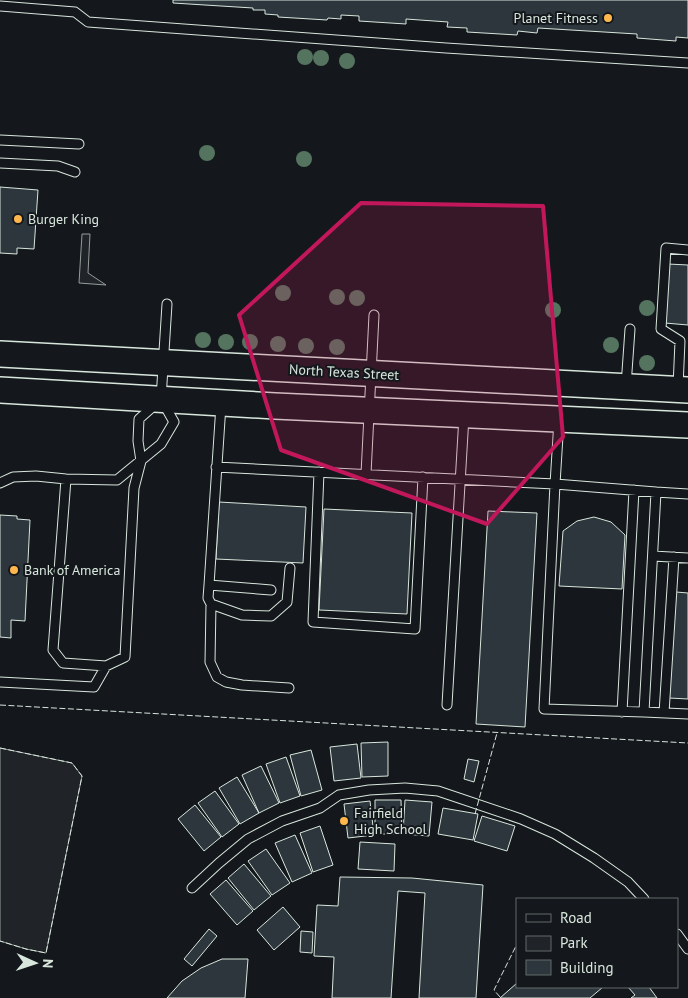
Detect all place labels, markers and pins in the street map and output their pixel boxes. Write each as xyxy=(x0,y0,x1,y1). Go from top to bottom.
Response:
place label: Planet Fitness xyxy=(514,9,598,27)
marker: Planet Fitness xyxy=(602,12,614,24)
place label: Burger King xyxy=(28,210,99,228)
marker: Burger King xyxy=(12,213,24,225)
place label: Bank of America xyxy=(24,561,120,579)
marker: Bank of America xyxy=(8,564,20,576)
place label: Fairfield High School xyxy=(354,804,427,838)
marker: Fairfield High School xyxy=(338,815,350,827)

